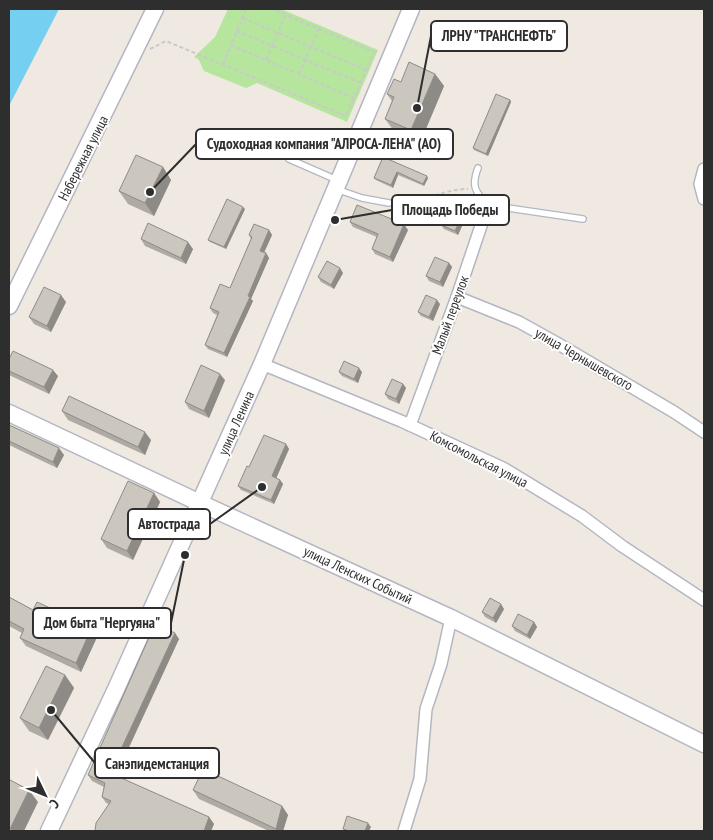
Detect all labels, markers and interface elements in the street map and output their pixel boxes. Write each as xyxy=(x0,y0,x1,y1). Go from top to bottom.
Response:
callout: ЛРНУ "ТРАНСНЕФТЬ" xyxy=(431,21,567,51)
text: ЛРНУ "ТРАНСНЕФТЬ" xyxy=(441,26,556,45)
street label: Набережная улица xyxy=(54,112,112,204)
callout: Судоходная компания "АЛРОСА-ЛЕНА" (АО) xyxy=(196,129,453,159)
text: Судоходная компания "АЛРОСА-ЛЕНА" (АО) xyxy=(207,134,441,153)
callout: Площадь Победы xyxy=(392,195,509,225)
text: Площадь Победы xyxy=(402,200,498,219)
street label: Малый переулок xyxy=(427,273,473,357)
street label: улица Чернышевского xyxy=(532,324,636,394)
street label: улица Ленина xyxy=(214,388,258,458)
street label: Комсомольская улица xyxy=(427,427,531,491)
callout: Автострада xyxy=(128,509,210,539)
text: Автострада xyxy=(137,514,200,533)
street label: улица Ленских Событий xyxy=(301,542,415,608)
callout: Дом быта "Нергуяна" xyxy=(33,608,171,638)
text: Дом быта "Нергуяна" xyxy=(44,613,160,632)
callout: Санэпидемстанция xyxy=(95,748,219,778)
text: Санэпидемстанция xyxy=(105,754,209,773)
north arrow xyxy=(20,770,70,820)
text: С xyxy=(45,795,63,813)

